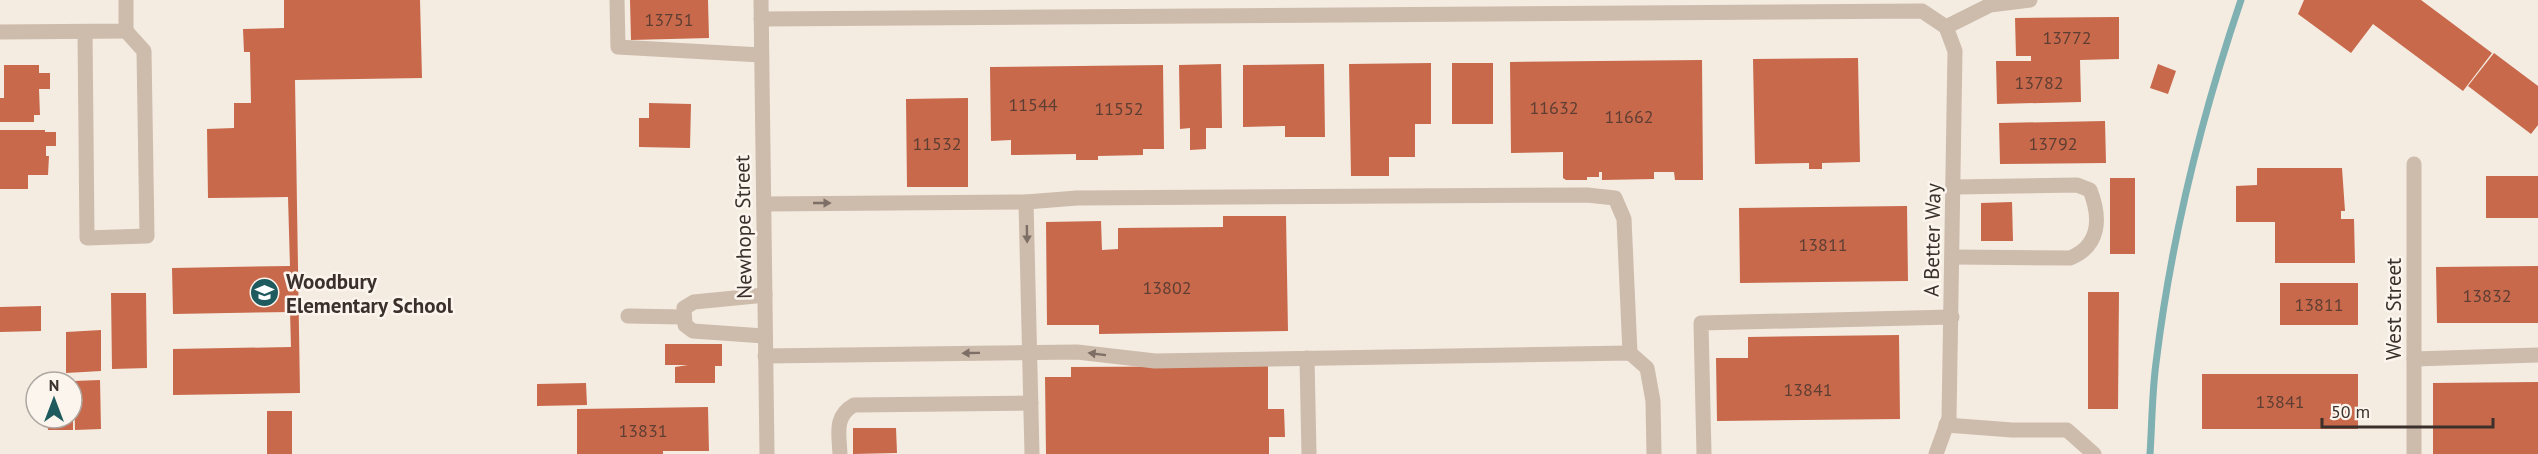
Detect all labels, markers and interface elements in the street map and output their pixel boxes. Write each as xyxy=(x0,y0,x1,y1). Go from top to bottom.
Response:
house number: 13751 xyxy=(644,8,694,31)
house number: 13772 xyxy=(2042,26,2092,49)
house number: 13782 xyxy=(2014,71,2064,94)
house number: 11544 xyxy=(1008,93,1058,116)
house number: 11632 xyxy=(1529,96,1579,119)
house number: 11552 xyxy=(1094,97,1144,120)
house number: 11662 xyxy=(1604,105,1654,128)
house number: 11532 xyxy=(912,132,962,155)
house number: 13792 xyxy=(2028,132,2078,155)
street label: Newhope Street xyxy=(728,155,758,299)
street label: A Better Way xyxy=(1918,183,1946,297)
one-way arrow xyxy=(813,198,832,208)
one-way arrow xyxy=(1022,225,1032,244)
house number: 13811 xyxy=(1798,233,1848,256)
street label: West Street xyxy=(2380,258,2407,360)
place label: Woodbury Elementary School xyxy=(286,268,454,319)
house number: 13802 xyxy=(1142,276,1192,299)
school or university icon: Woodbury Elementary School xyxy=(249,277,281,309)
house number: 13832 xyxy=(2462,284,2512,307)
house number: 13811 xyxy=(2294,293,2344,316)
one-way arrow xyxy=(961,348,980,358)
one-way arrow xyxy=(1087,349,1106,359)
north arrow xyxy=(24,370,84,430)
text: N xyxy=(49,375,59,395)
house number: 13841 xyxy=(1783,378,1833,401)
house number: 13841 xyxy=(2255,390,2305,413)
scale bar xyxy=(2322,391,2493,429)
text: 50 m xyxy=(2331,400,2370,423)
house number: 13831 xyxy=(618,419,668,442)

